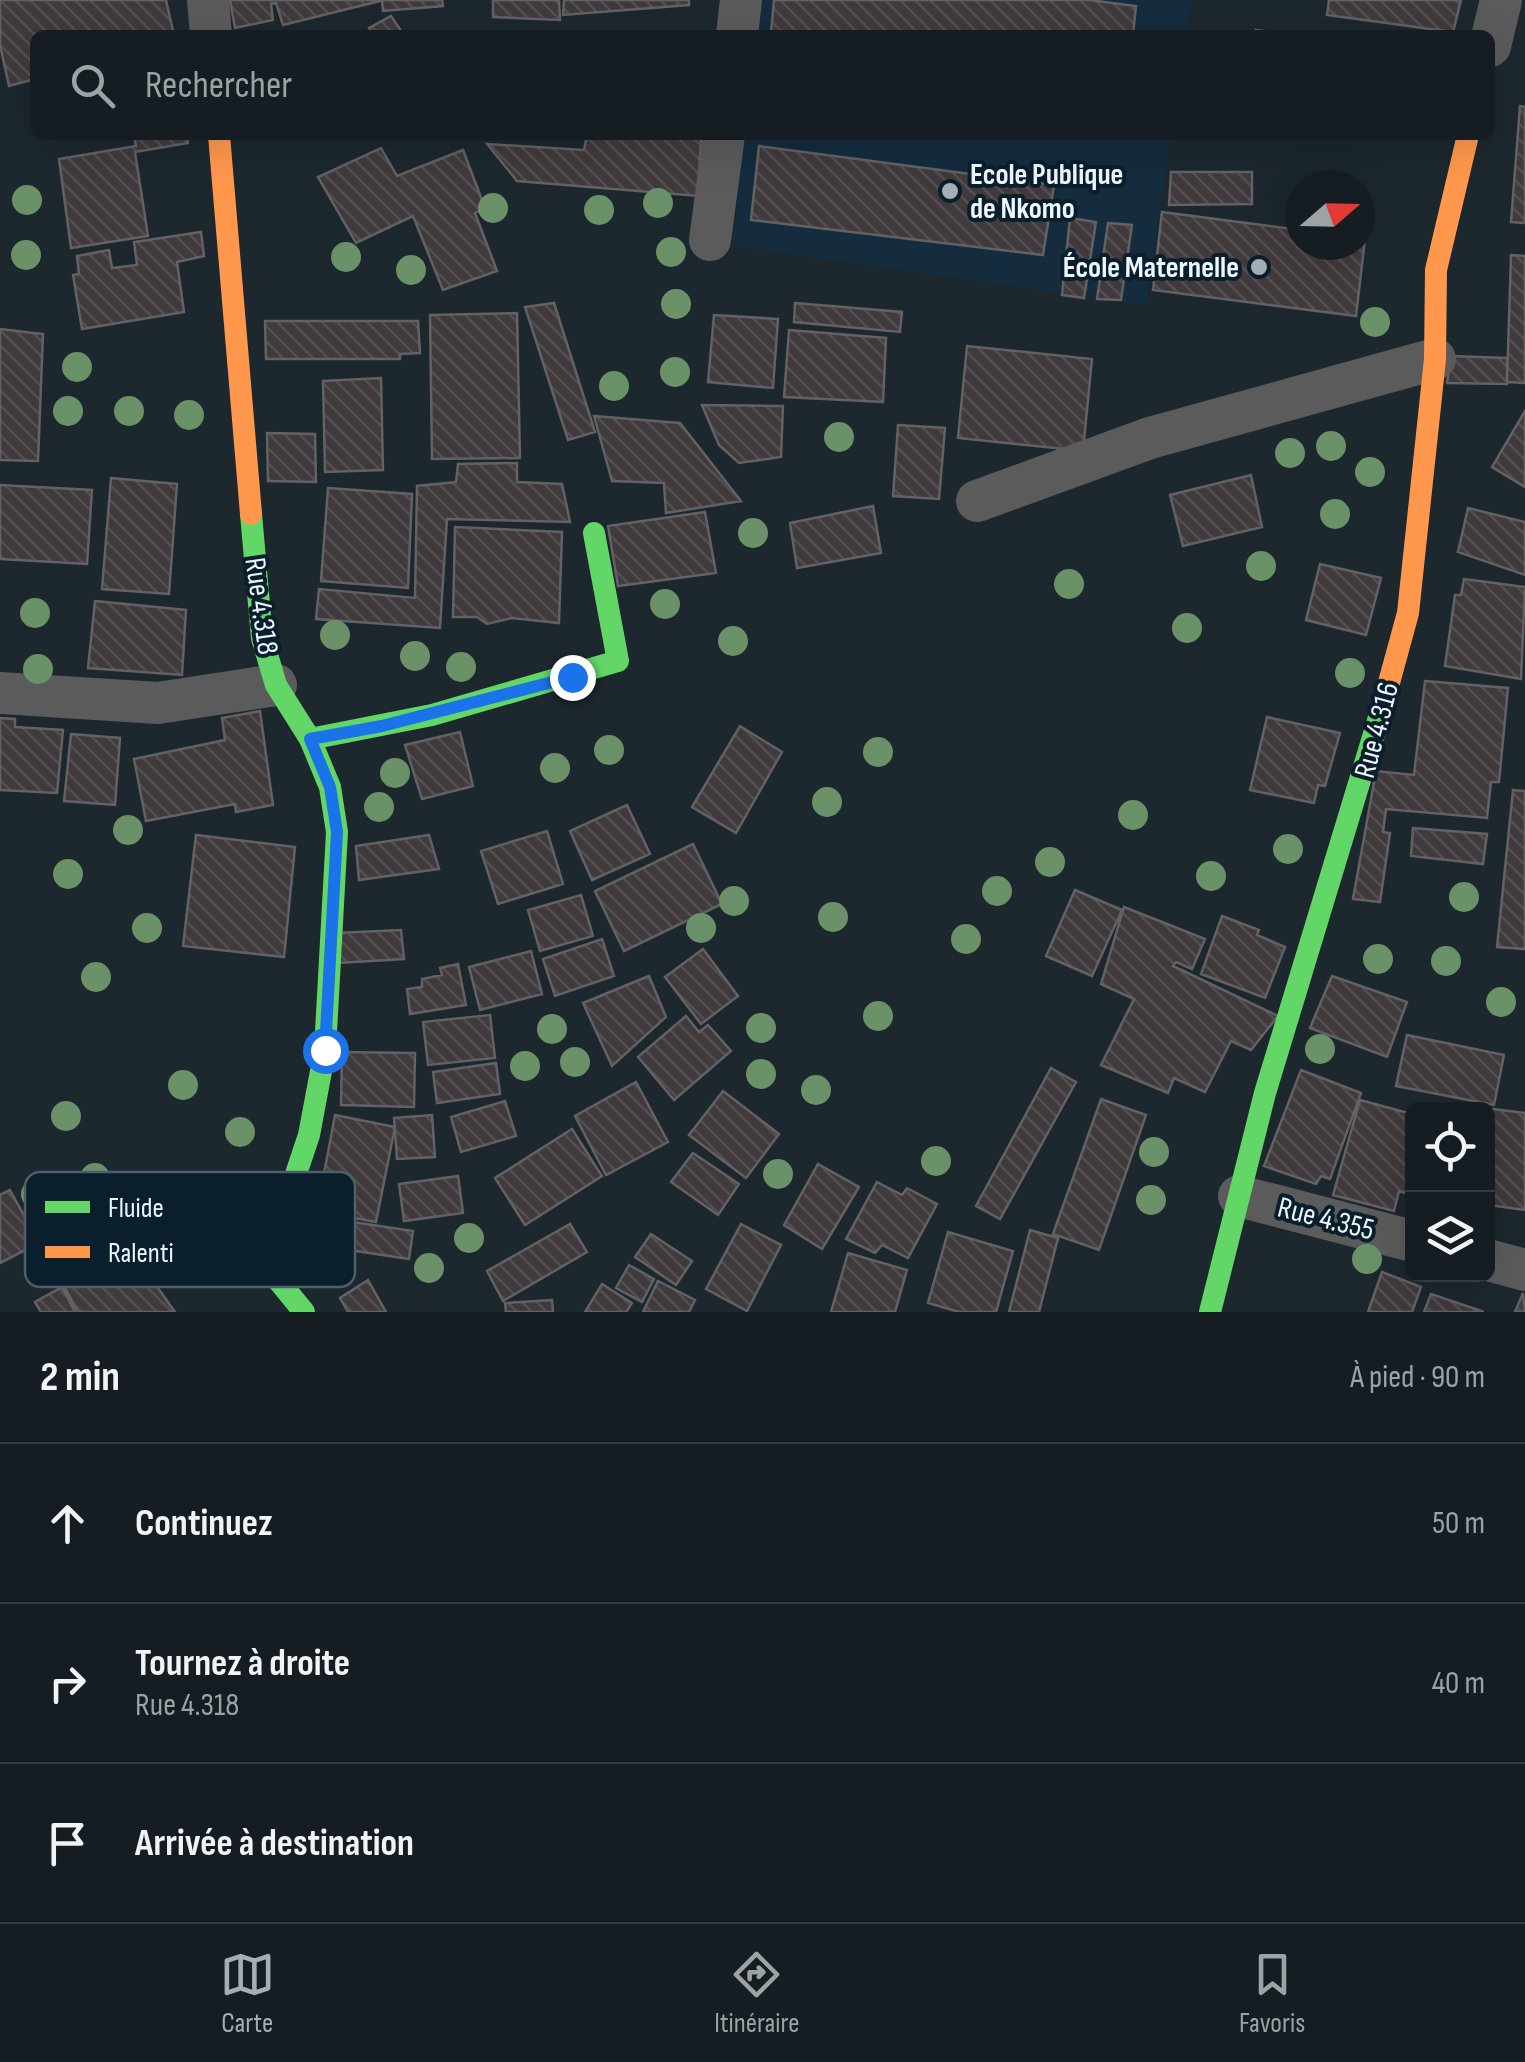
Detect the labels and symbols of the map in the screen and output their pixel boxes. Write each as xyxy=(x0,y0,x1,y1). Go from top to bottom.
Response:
place label: Ecole Publique de Nkomo xyxy=(970,157,1123,227)
north arrow xyxy=(1285,170,1375,260)
marker: Ecole Publique de Nkomo xyxy=(939,180,961,202)
place label: École Maternelle xyxy=(1063,250,1239,286)
marker: École Maternelle xyxy=(1248,256,1270,278)
street label: Rue 4.318 xyxy=(236,555,286,657)
route end xyxy=(550,655,596,701)
street label: Rue 4.316 xyxy=(1347,678,1407,782)
route start xyxy=(303,1028,349,1074)
legend xyxy=(25,1172,355,1287)
street label: Rue 4.355 xyxy=(1274,1190,1378,1248)
text: Fluide xyxy=(108,1192,164,1225)
text: Ralenti xyxy=(108,1237,174,1270)

